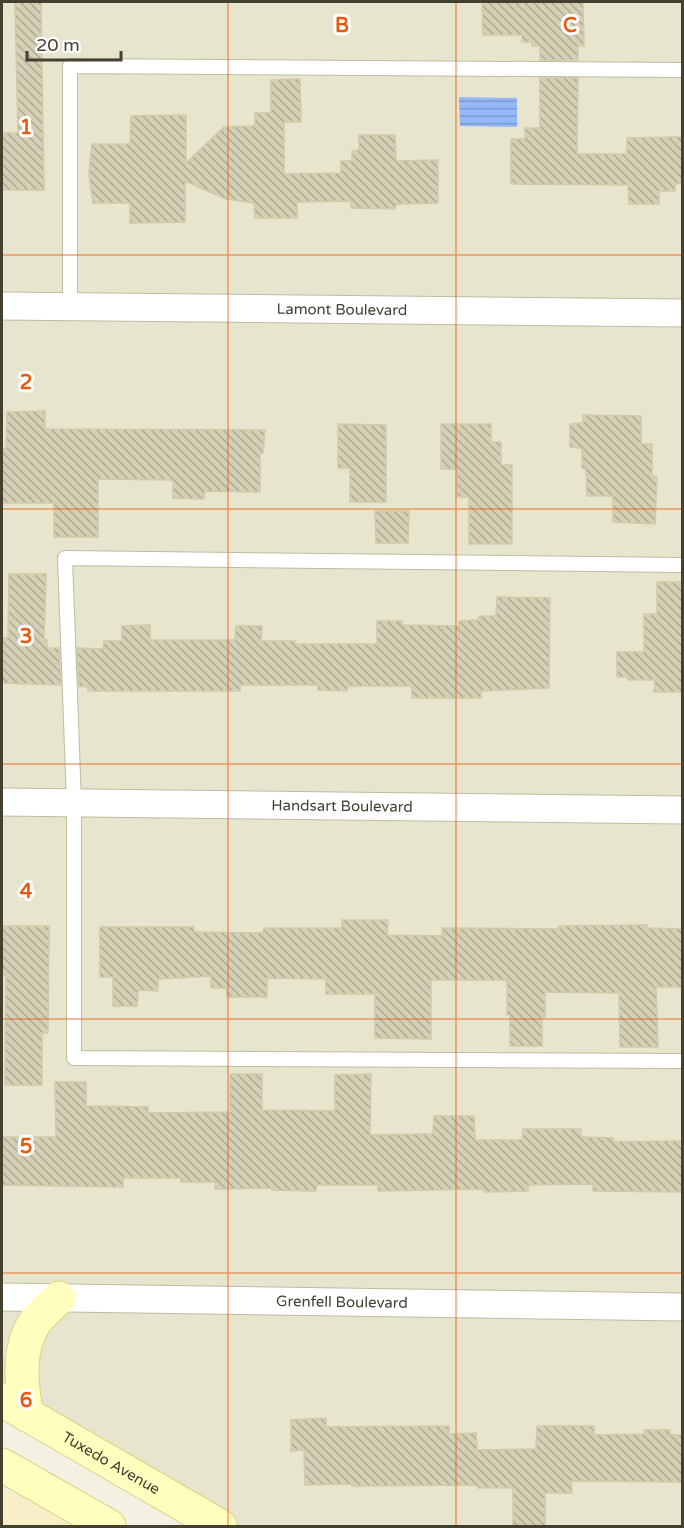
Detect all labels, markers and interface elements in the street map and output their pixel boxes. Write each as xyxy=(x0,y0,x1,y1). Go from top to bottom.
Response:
text: B xyxy=(335,14,349,38)
text: C xyxy=(563,14,577,38)
scale bar xyxy=(27,24,122,62)
text: 20 m xyxy=(36,34,80,56)
text: 1 xyxy=(20,116,32,140)
street label: Lamont Boulevard xyxy=(277,300,407,319)
text: 2 xyxy=(20,371,32,395)
text: 3 xyxy=(20,625,32,649)
street label: Handsart Boulevard xyxy=(271,796,413,816)
text: 4 xyxy=(20,880,33,904)
text: 5 xyxy=(20,1135,32,1159)
street label: Grenfell Boulevard xyxy=(276,1292,408,1312)
text: 6 xyxy=(20,1389,32,1413)
street label: Tuxedo Avenue xyxy=(59,1428,163,1498)

